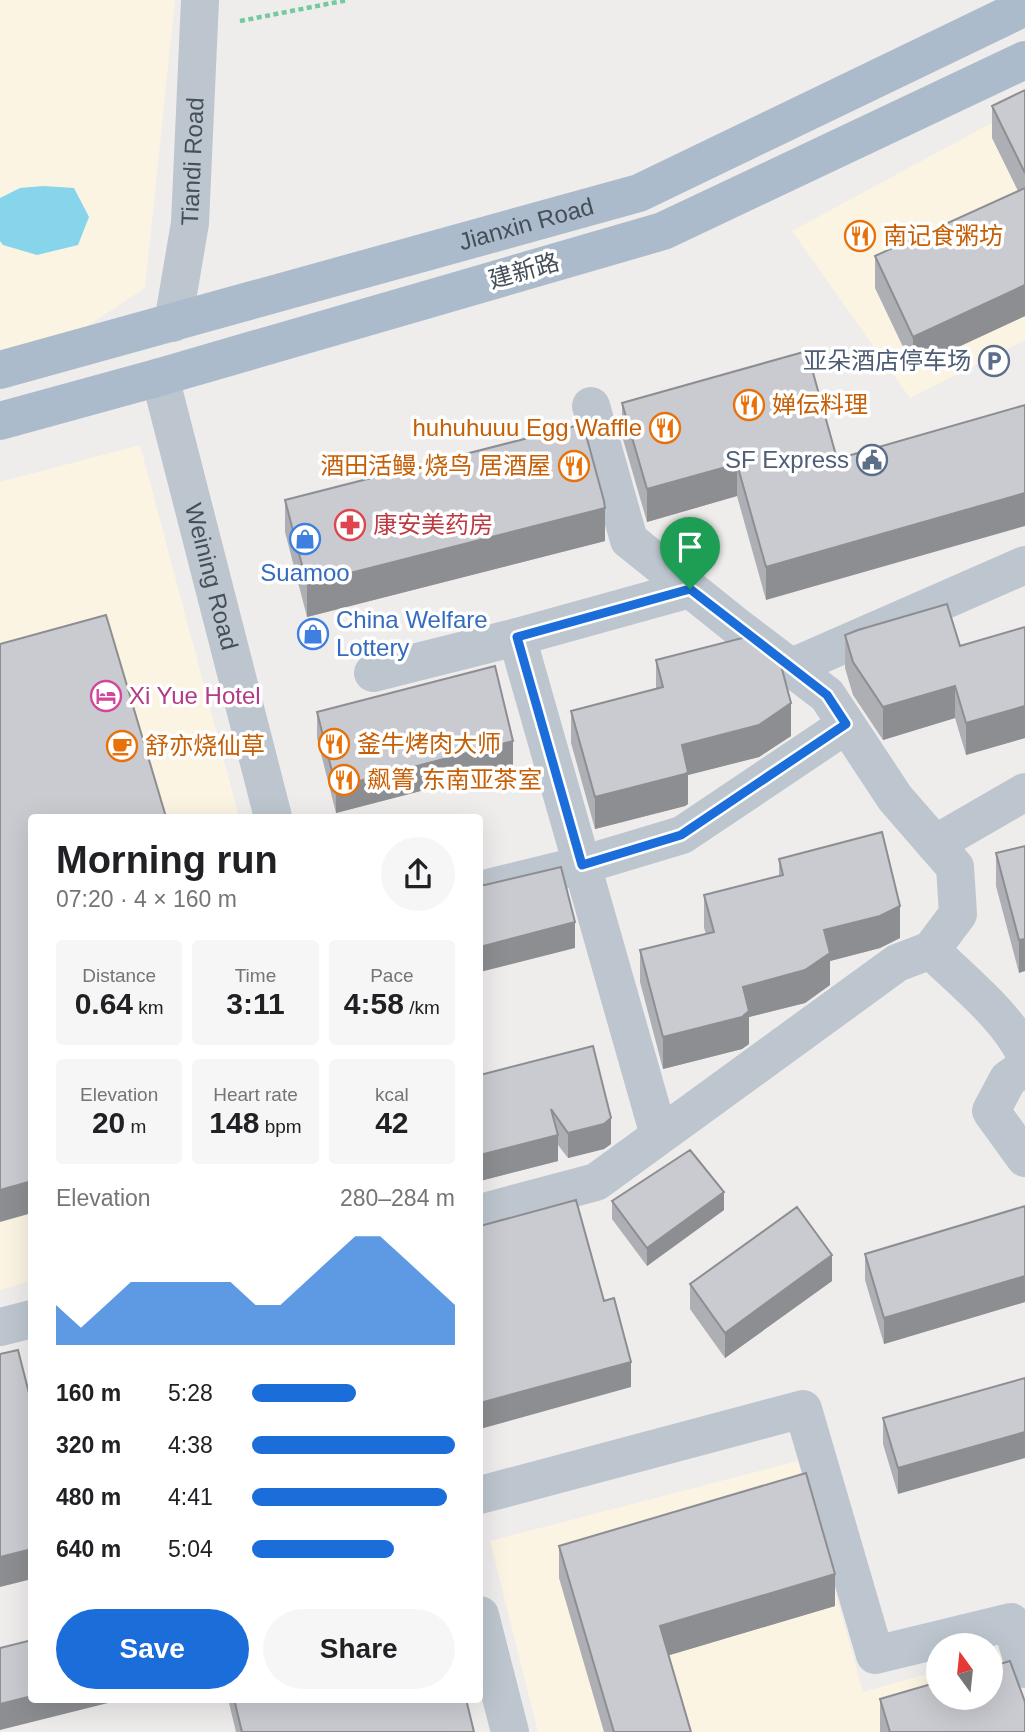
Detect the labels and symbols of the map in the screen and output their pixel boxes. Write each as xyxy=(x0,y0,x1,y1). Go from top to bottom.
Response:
street label: Tiandi Road xyxy=(176,97,209,226)
street label: Jianxin Road xyxy=(456,192,597,255)
restaurant icon: 南记食粥坊 xyxy=(843,219,877,253)
place label: 南记食粥坊 xyxy=(883,222,1003,249)
street label: 建新路 xyxy=(486,248,562,293)
parking icon: 亚朵酒店停车场 xyxy=(977,344,1011,378)
place label: 亚朵酒店停车场 xyxy=(803,347,971,374)
restaurant icon: 婵伝料理 xyxy=(732,388,766,422)
place label: 婵伝料理 xyxy=(772,391,868,418)
restaurant icon: huhuhuuu Egg Waffle xyxy=(648,411,682,445)
place label: huhuhuuu Egg Waffle xyxy=(412,414,642,441)
public building icon: SF Express xyxy=(855,443,889,477)
place label: SF Express xyxy=(725,446,849,473)
restaurant icon: 酒田活鳗·烧鸟 居酒屋 xyxy=(557,449,591,483)
place label: 酒田活鳗·烧鸟 居酒屋 xyxy=(320,452,551,479)
street label: Weining Road xyxy=(180,500,244,653)
pharmacy icon: 康安美药房 xyxy=(333,508,367,542)
place label: 康安美药房 xyxy=(373,511,493,538)
pin xyxy=(660,517,720,589)
shop icon: Suamoo xyxy=(288,522,322,556)
place label: Suamoo xyxy=(260,559,350,586)
place label: China Welfare Lottery xyxy=(336,606,488,661)
shop icon: China Welfare Lottery xyxy=(296,617,330,651)
hotel icon: Xi Yue Hotel xyxy=(89,679,123,713)
place label: Xi Yue Hotel xyxy=(129,682,261,709)
restaurant icon: 釜牛烤肉大师 xyxy=(317,727,351,761)
cafe icon: 舒亦烧仙草 xyxy=(105,729,139,763)
place label: 釜牛烤肉大师 xyxy=(357,730,501,757)
place label: 舒亦烧仙草 xyxy=(145,732,265,759)
restaurant icon: 飙箐 东南亚茶室 xyxy=(327,763,361,797)
place label: 飙箐 东南亚茶室 xyxy=(367,766,542,793)
north arrow xyxy=(926,1633,1003,1710)

